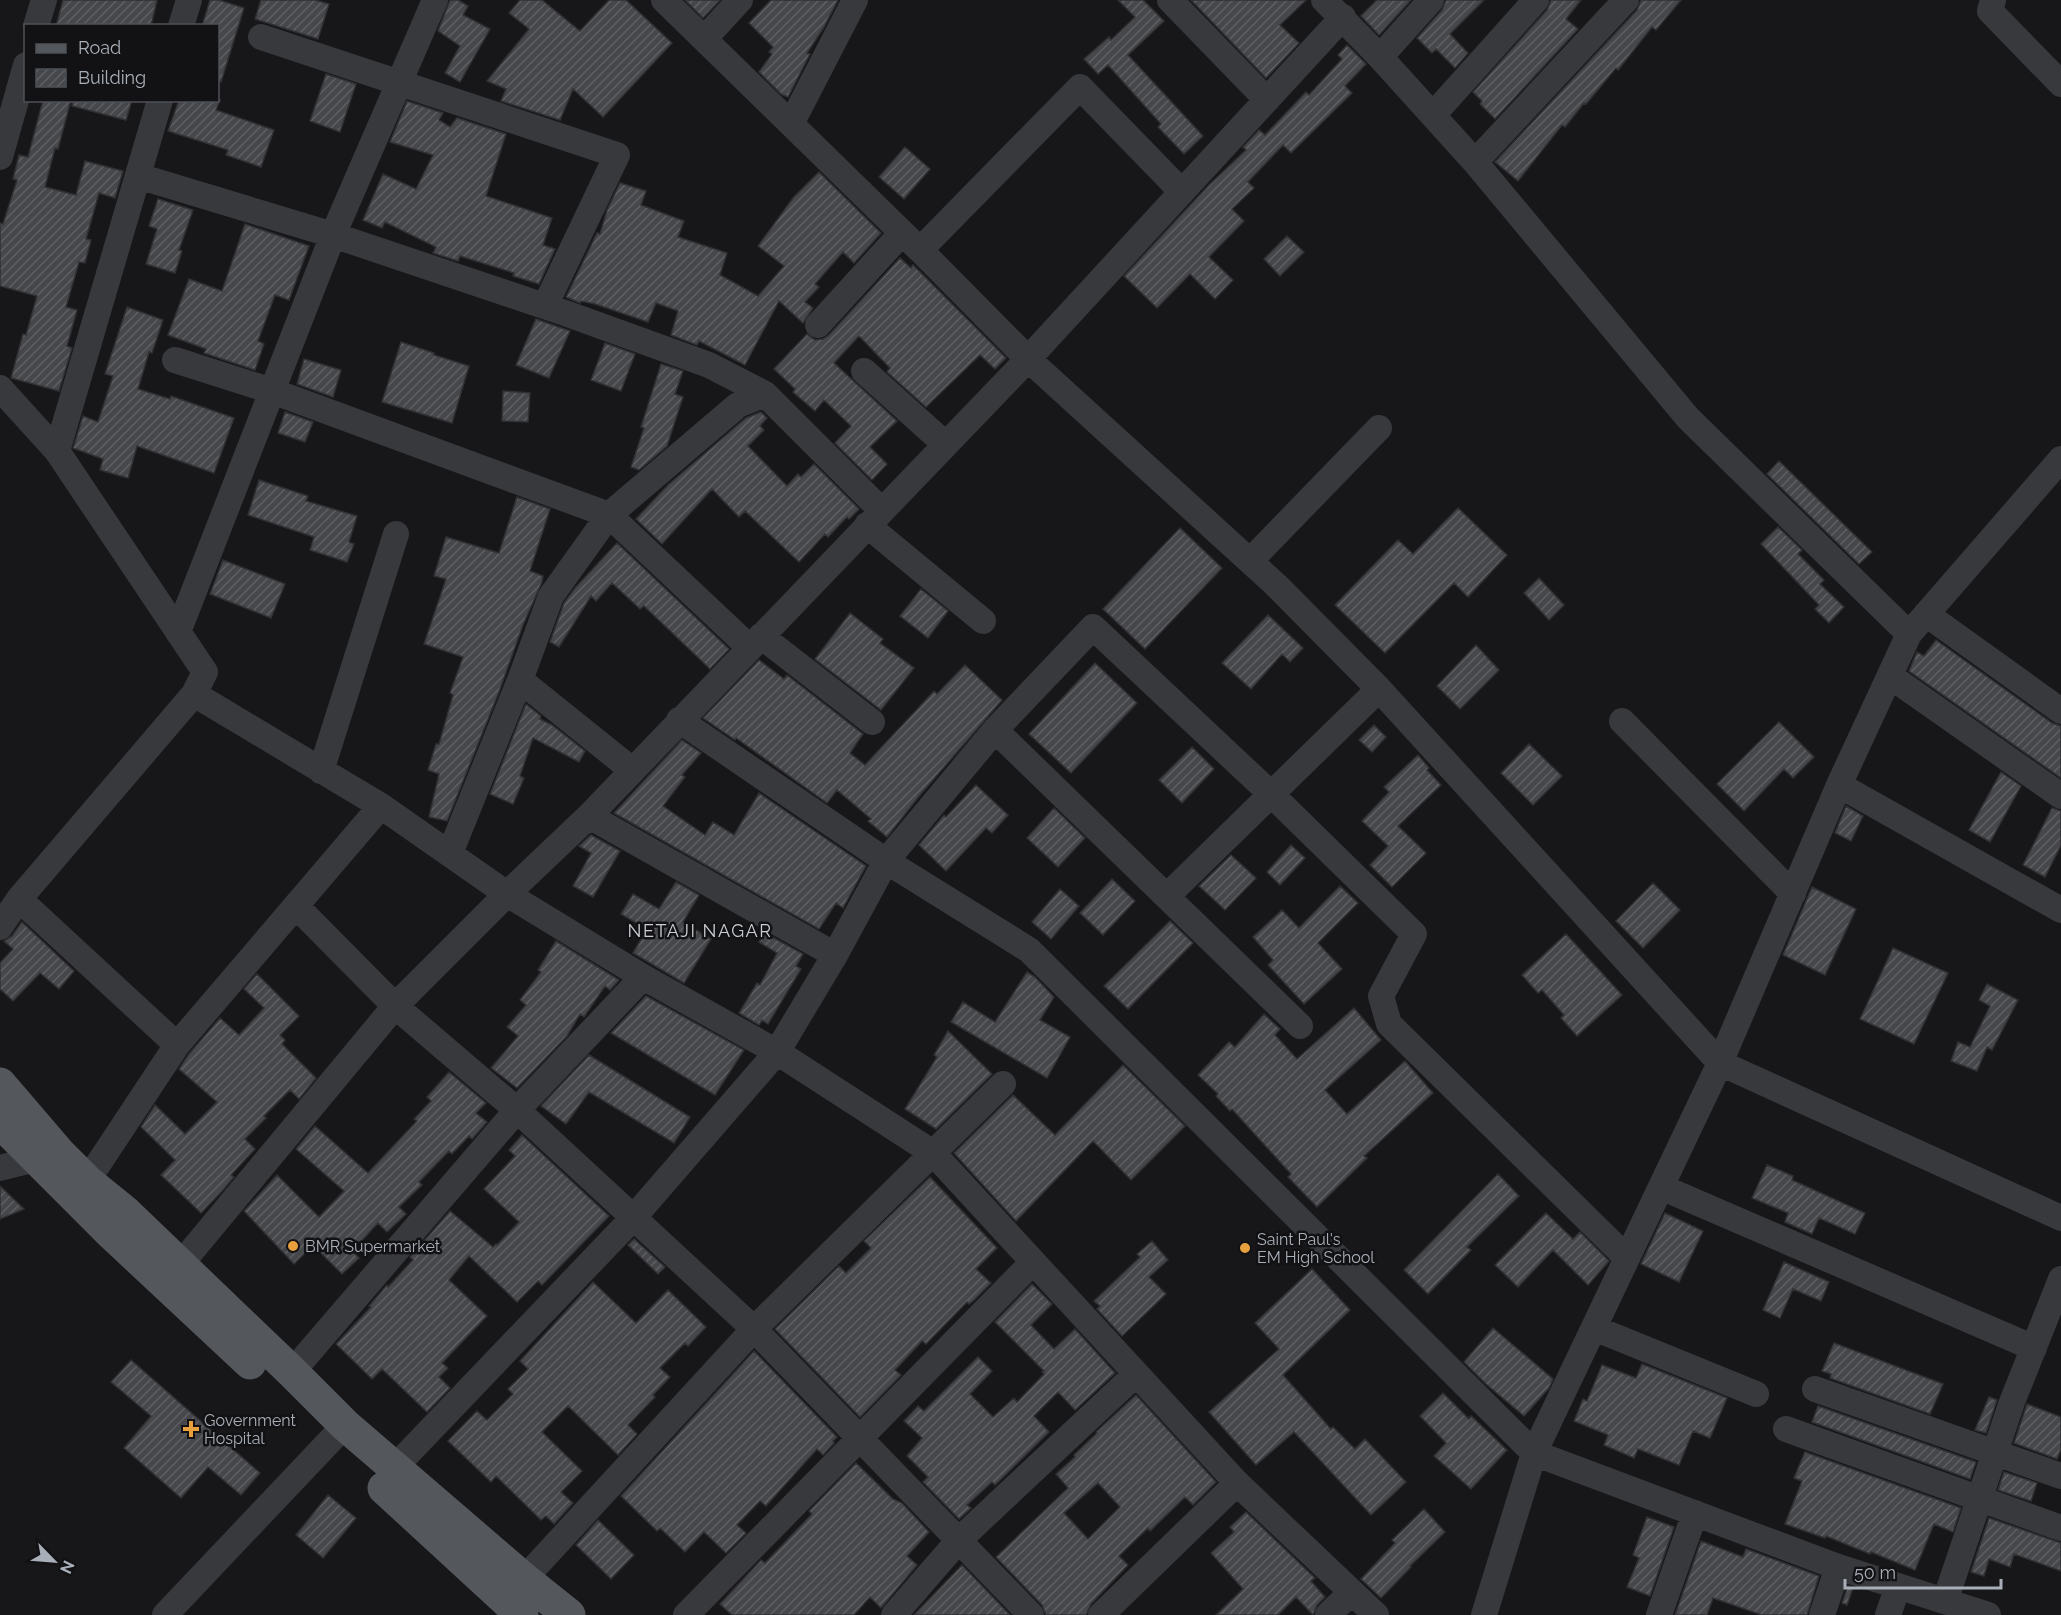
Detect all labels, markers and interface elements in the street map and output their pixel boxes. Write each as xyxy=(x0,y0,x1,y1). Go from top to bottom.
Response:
legend xyxy=(24,24,219,102)
text: Road xyxy=(78,37,121,58)
text: Building xyxy=(78,67,146,88)
district label: NETAJI NAGAR xyxy=(628,920,772,941)
place label: Saint Paul's EM High School xyxy=(1257,1230,1375,1267)
place label: BMR Supermarket xyxy=(305,1237,441,1256)
marker: BMR Supermarket xyxy=(286,1239,300,1253)
marker: Saint Paul's EM High School xyxy=(1238,1241,1252,1255)
place label: Government Hospital xyxy=(204,1411,297,1448)
marker: Government Hospital xyxy=(182,1420,200,1438)
north arrow xyxy=(24,1531,84,1591)
scale bar xyxy=(1845,1552,2001,1590)
text: N xyxy=(56,1558,78,1577)
text: 50 m xyxy=(1854,1562,1896,1583)

